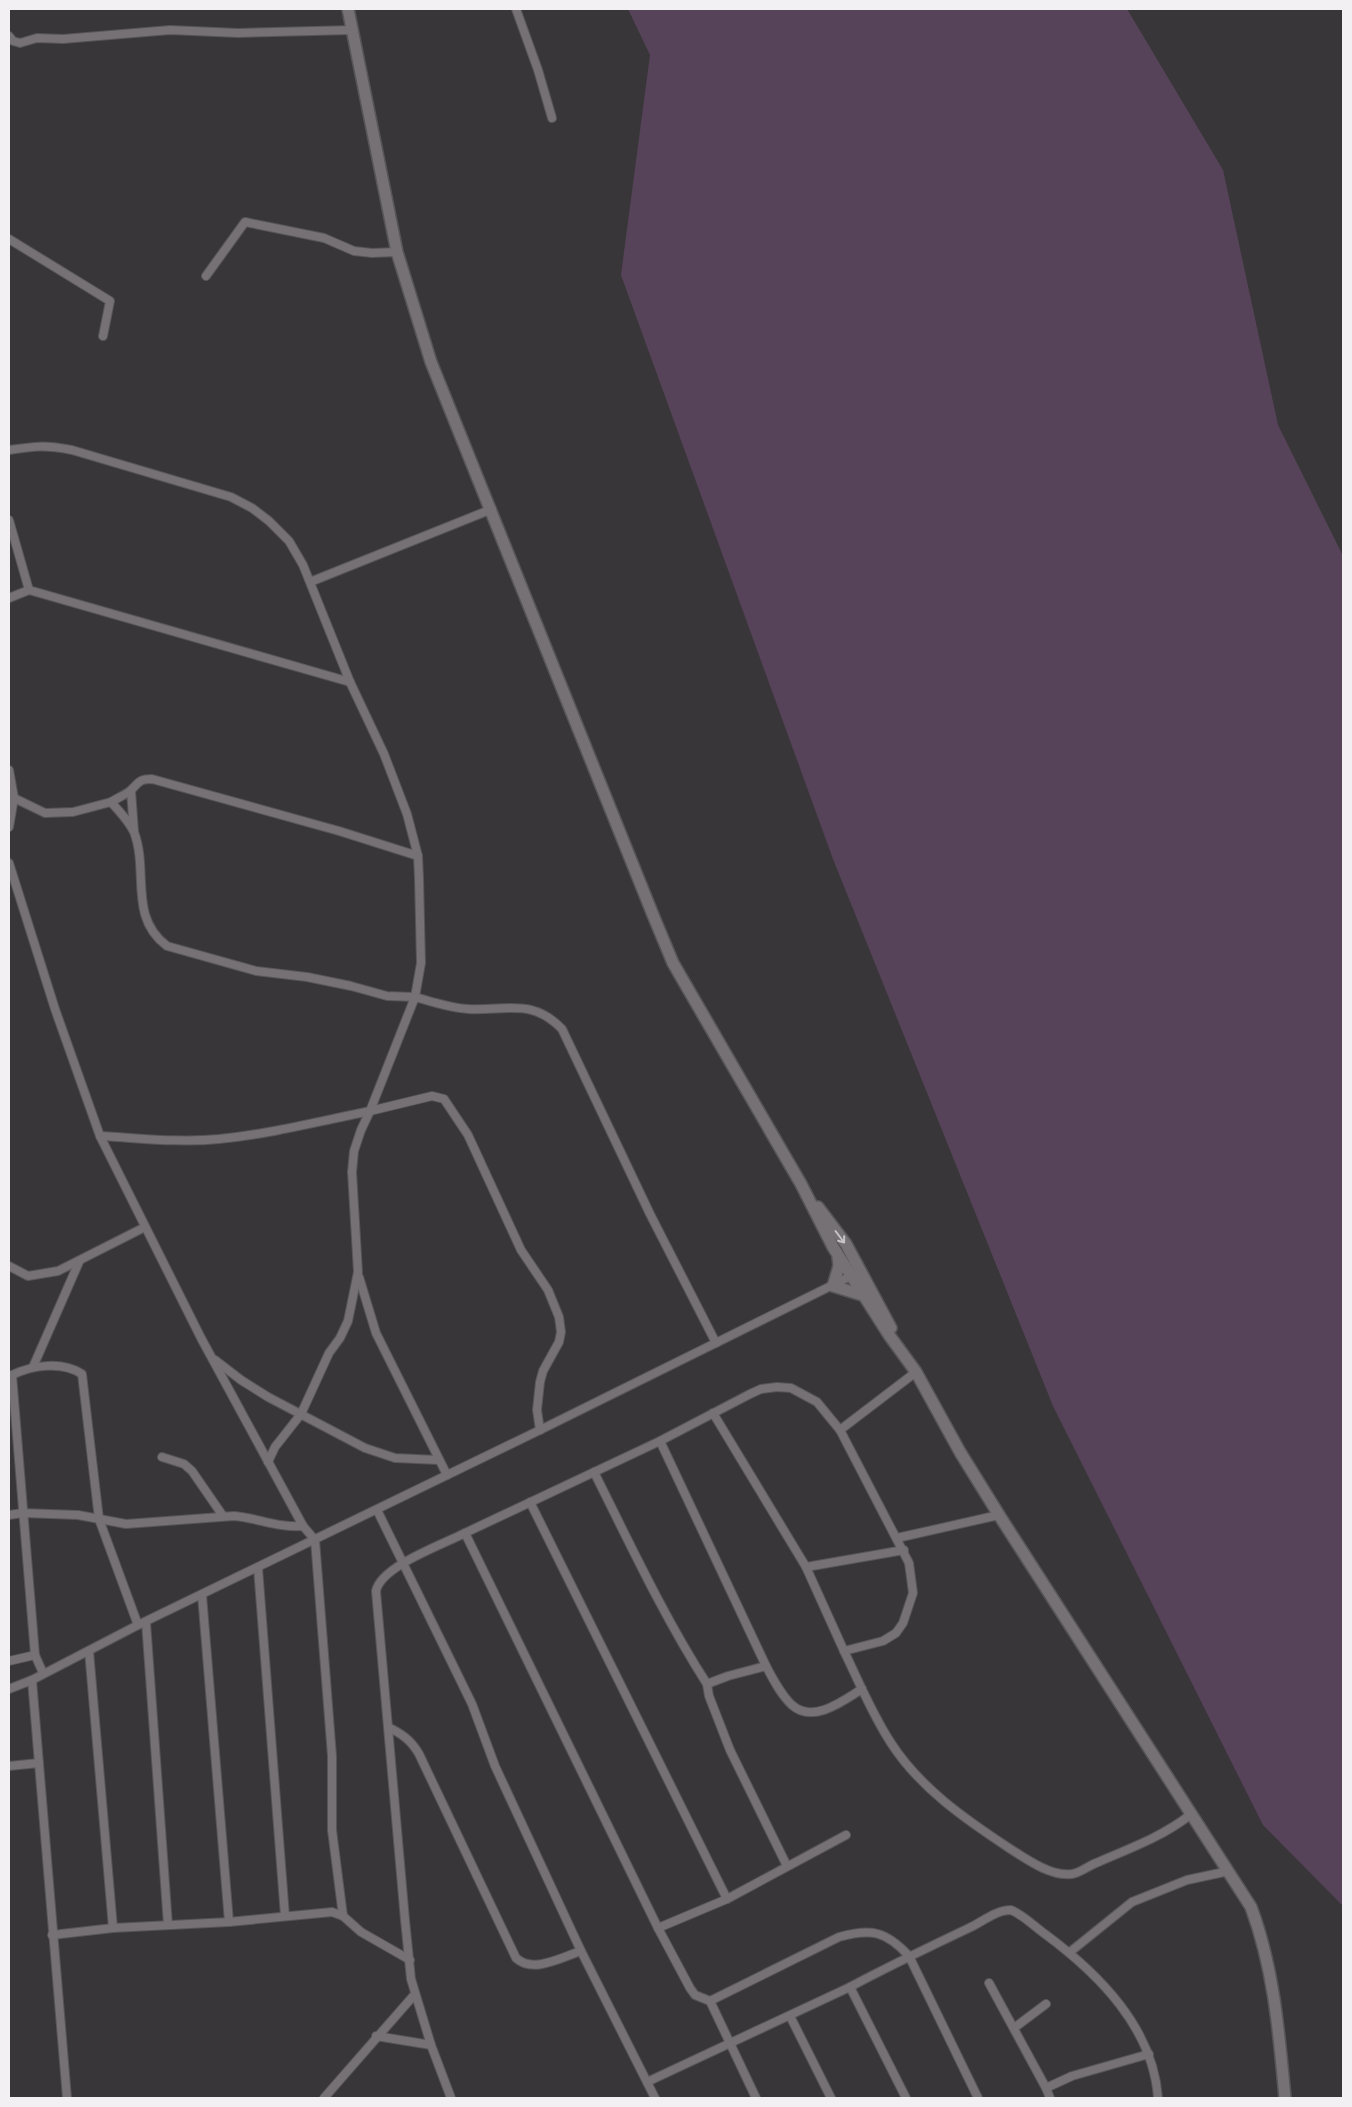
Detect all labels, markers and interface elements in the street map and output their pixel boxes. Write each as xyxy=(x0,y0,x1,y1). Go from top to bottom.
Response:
one-way arrow xyxy=(835,1230,846,1243)

